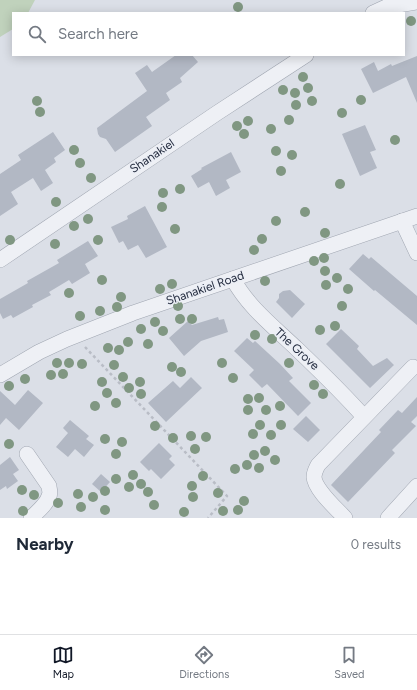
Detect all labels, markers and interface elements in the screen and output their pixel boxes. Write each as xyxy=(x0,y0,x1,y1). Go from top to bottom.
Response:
search box xyxy=(12,12,405,56)
icon: search xyxy=(26,23,48,45)
text: Search here xyxy=(58,25,138,43)
street label: Shanakiel xyxy=(127,136,177,176)
street label: Shanakiel Road xyxy=(164,268,246,308)
street label: The Grove xyxy=(272,325,322,373)
text: Nearby xyxy=(16,534,74,554)
text: 0 results xyxy=(351,537,401,552)
tab: Map xyxy=(52,644,74,681)
tab: Directions xyxy=(179,644,229,681)
tab: Saved xyxy=(334,644,365,681)

